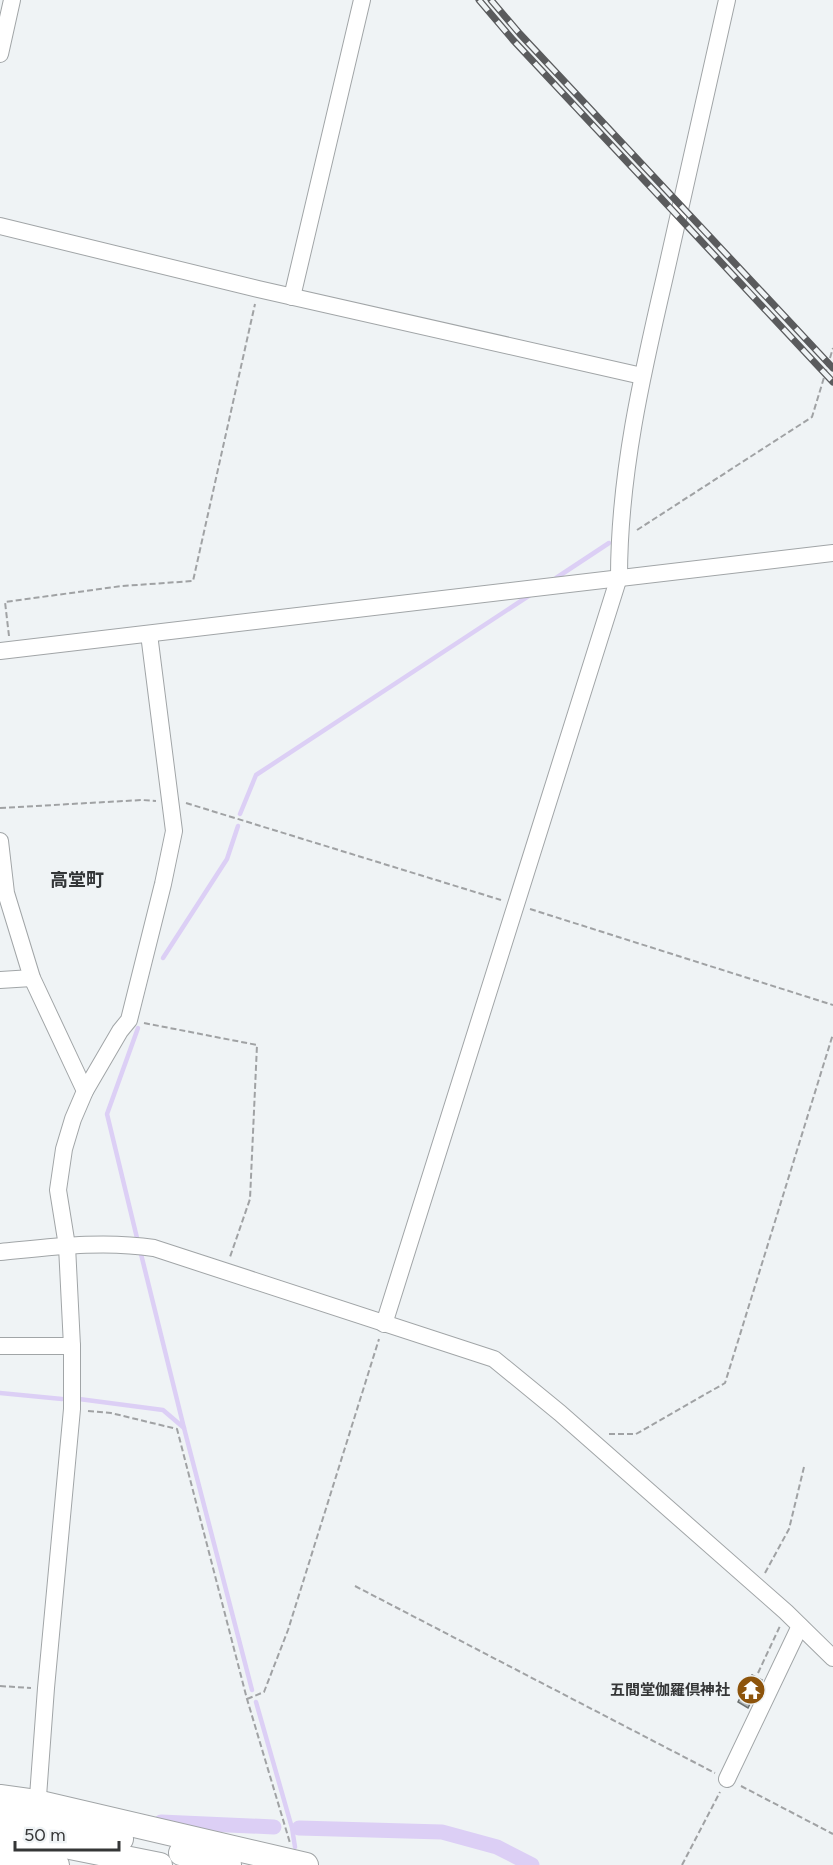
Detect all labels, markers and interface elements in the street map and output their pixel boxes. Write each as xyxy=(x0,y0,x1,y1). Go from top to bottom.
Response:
district label: 高堂町 xyxy=(50,869,104,891)
temple icon: 五間堂伽羅倶神社 xyxy=(735,1674,767,1706)
place label: 五間堂伽羅倶神社 xyxy=(610,1681,730,1699)
scale bar xyxy=(15,1814,118,1852)
text: 50 m xyxy=(24,1824,66,1846)

